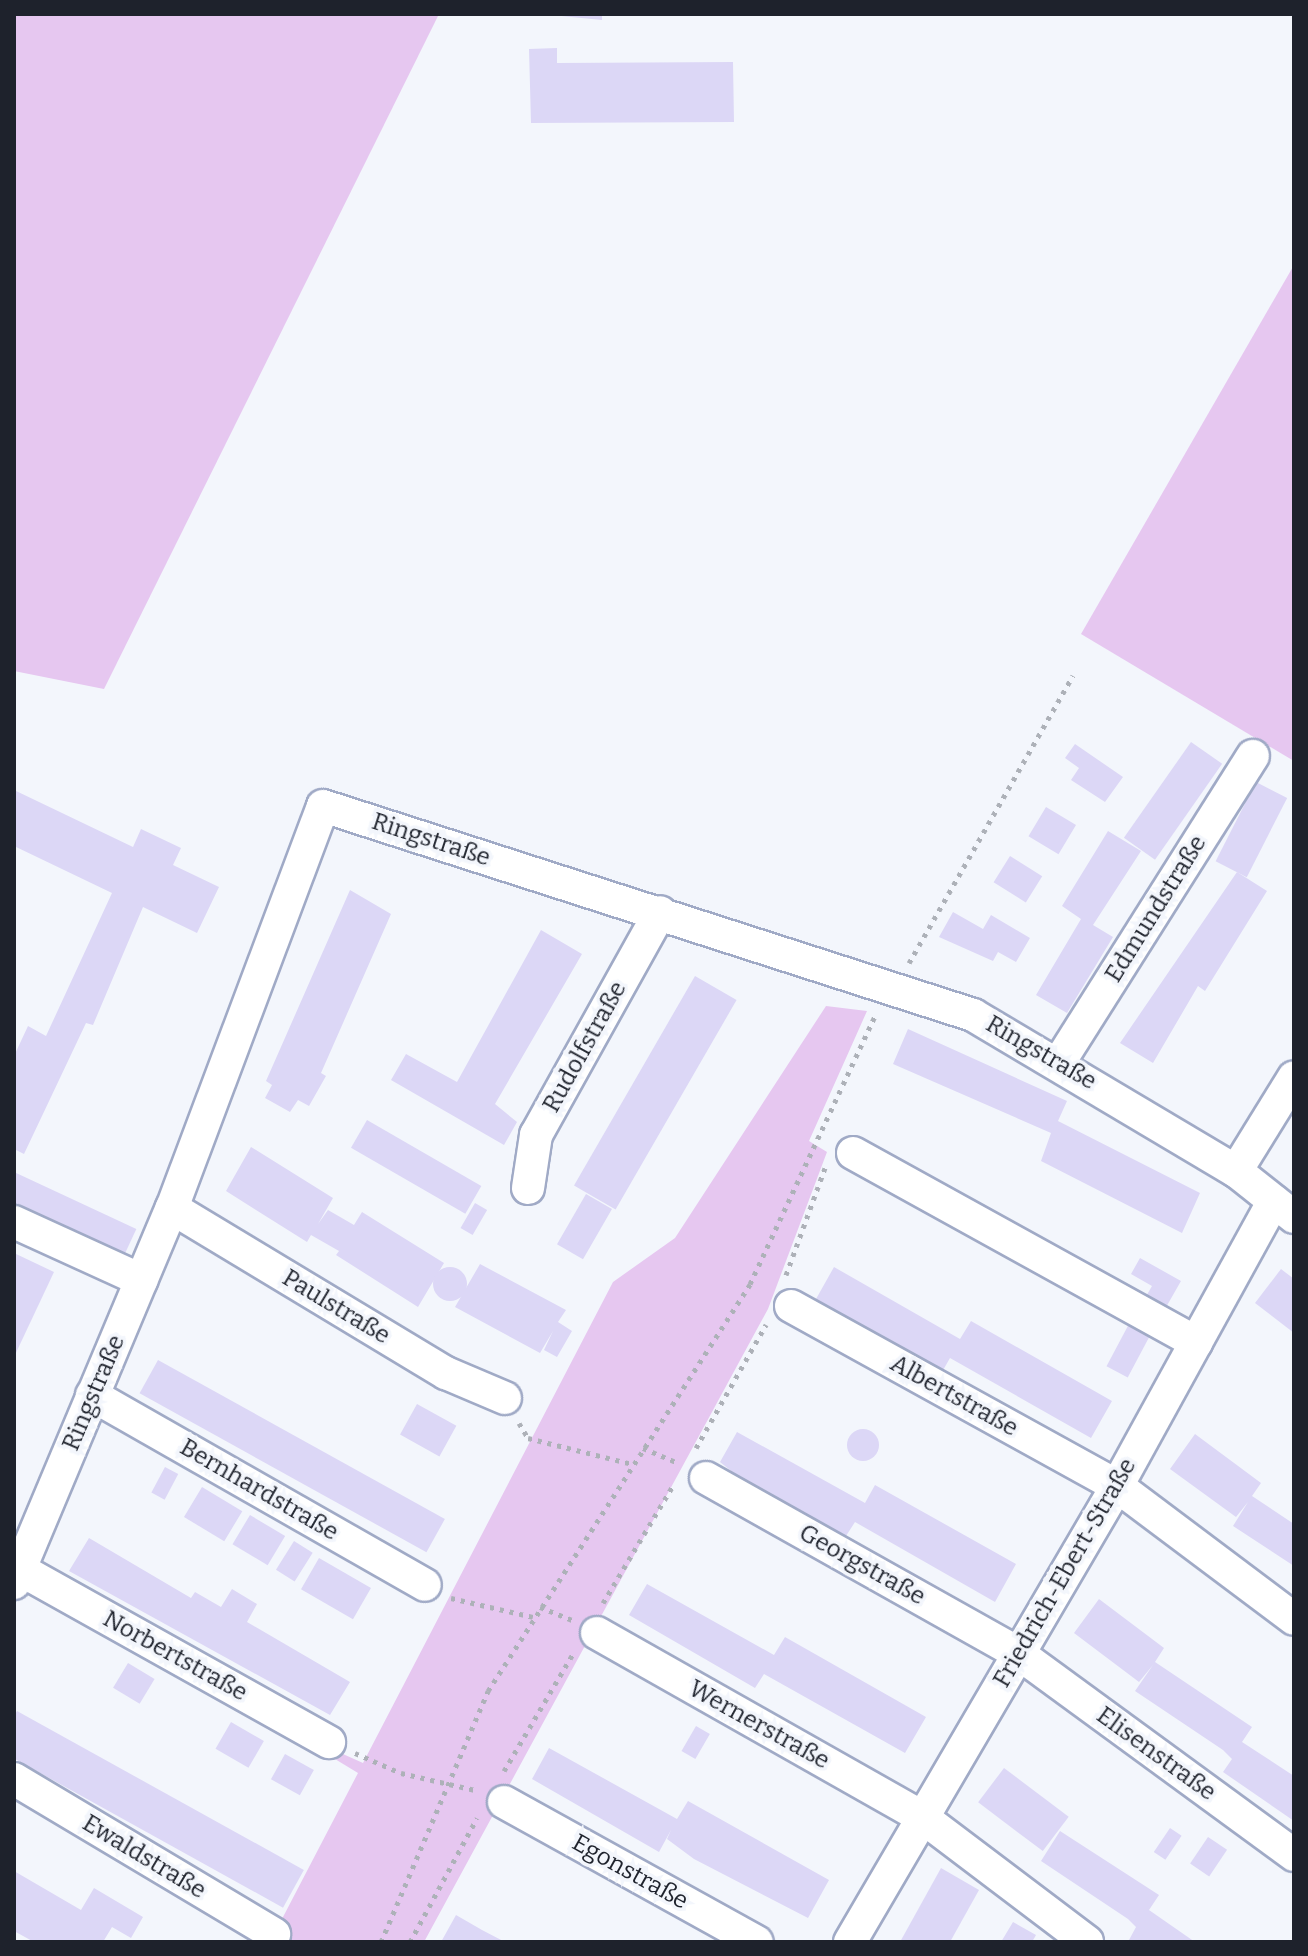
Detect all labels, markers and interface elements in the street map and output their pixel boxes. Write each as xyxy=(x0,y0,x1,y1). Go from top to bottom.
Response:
street label: Ringstraße xyxy=(368,807,494,873)
street label: Edmundstraße xyxy=(1099,830,1213,988)
street label: Rudolfstraße xyxy=(537,977,633,1117)
street label: Ringstraße xyxy=(981,1010,1101,1096)
street label: Paulstraße xyxy=(277,1264,395,1350)
street label: Ringstraße xyxy=(57,1331,131,1455)
street label: Albertstraße xyxy=(885,1349,1023,1443)
street label: Bernhardstraße xyxy=(175,1433,343,1547)
street label: Friedrich-Ebert-Straße xyxy=(988,1453,1142,1693)
street label: Georgstraße xyxy=(794,1519,930,1611)
street label: Norbertstraße xyxy=(98,1605,252,1707)
street label: Wernerstraße xyxy=(684,1674,834,1776)
street label: Elisenstraße xyxy=(1091,1701,1221,1807)
street label: Ewaldstraße xyxy=(77,1809,211,1905)
street label: Egonstraße xyxy=(567,1828,693,1916)

